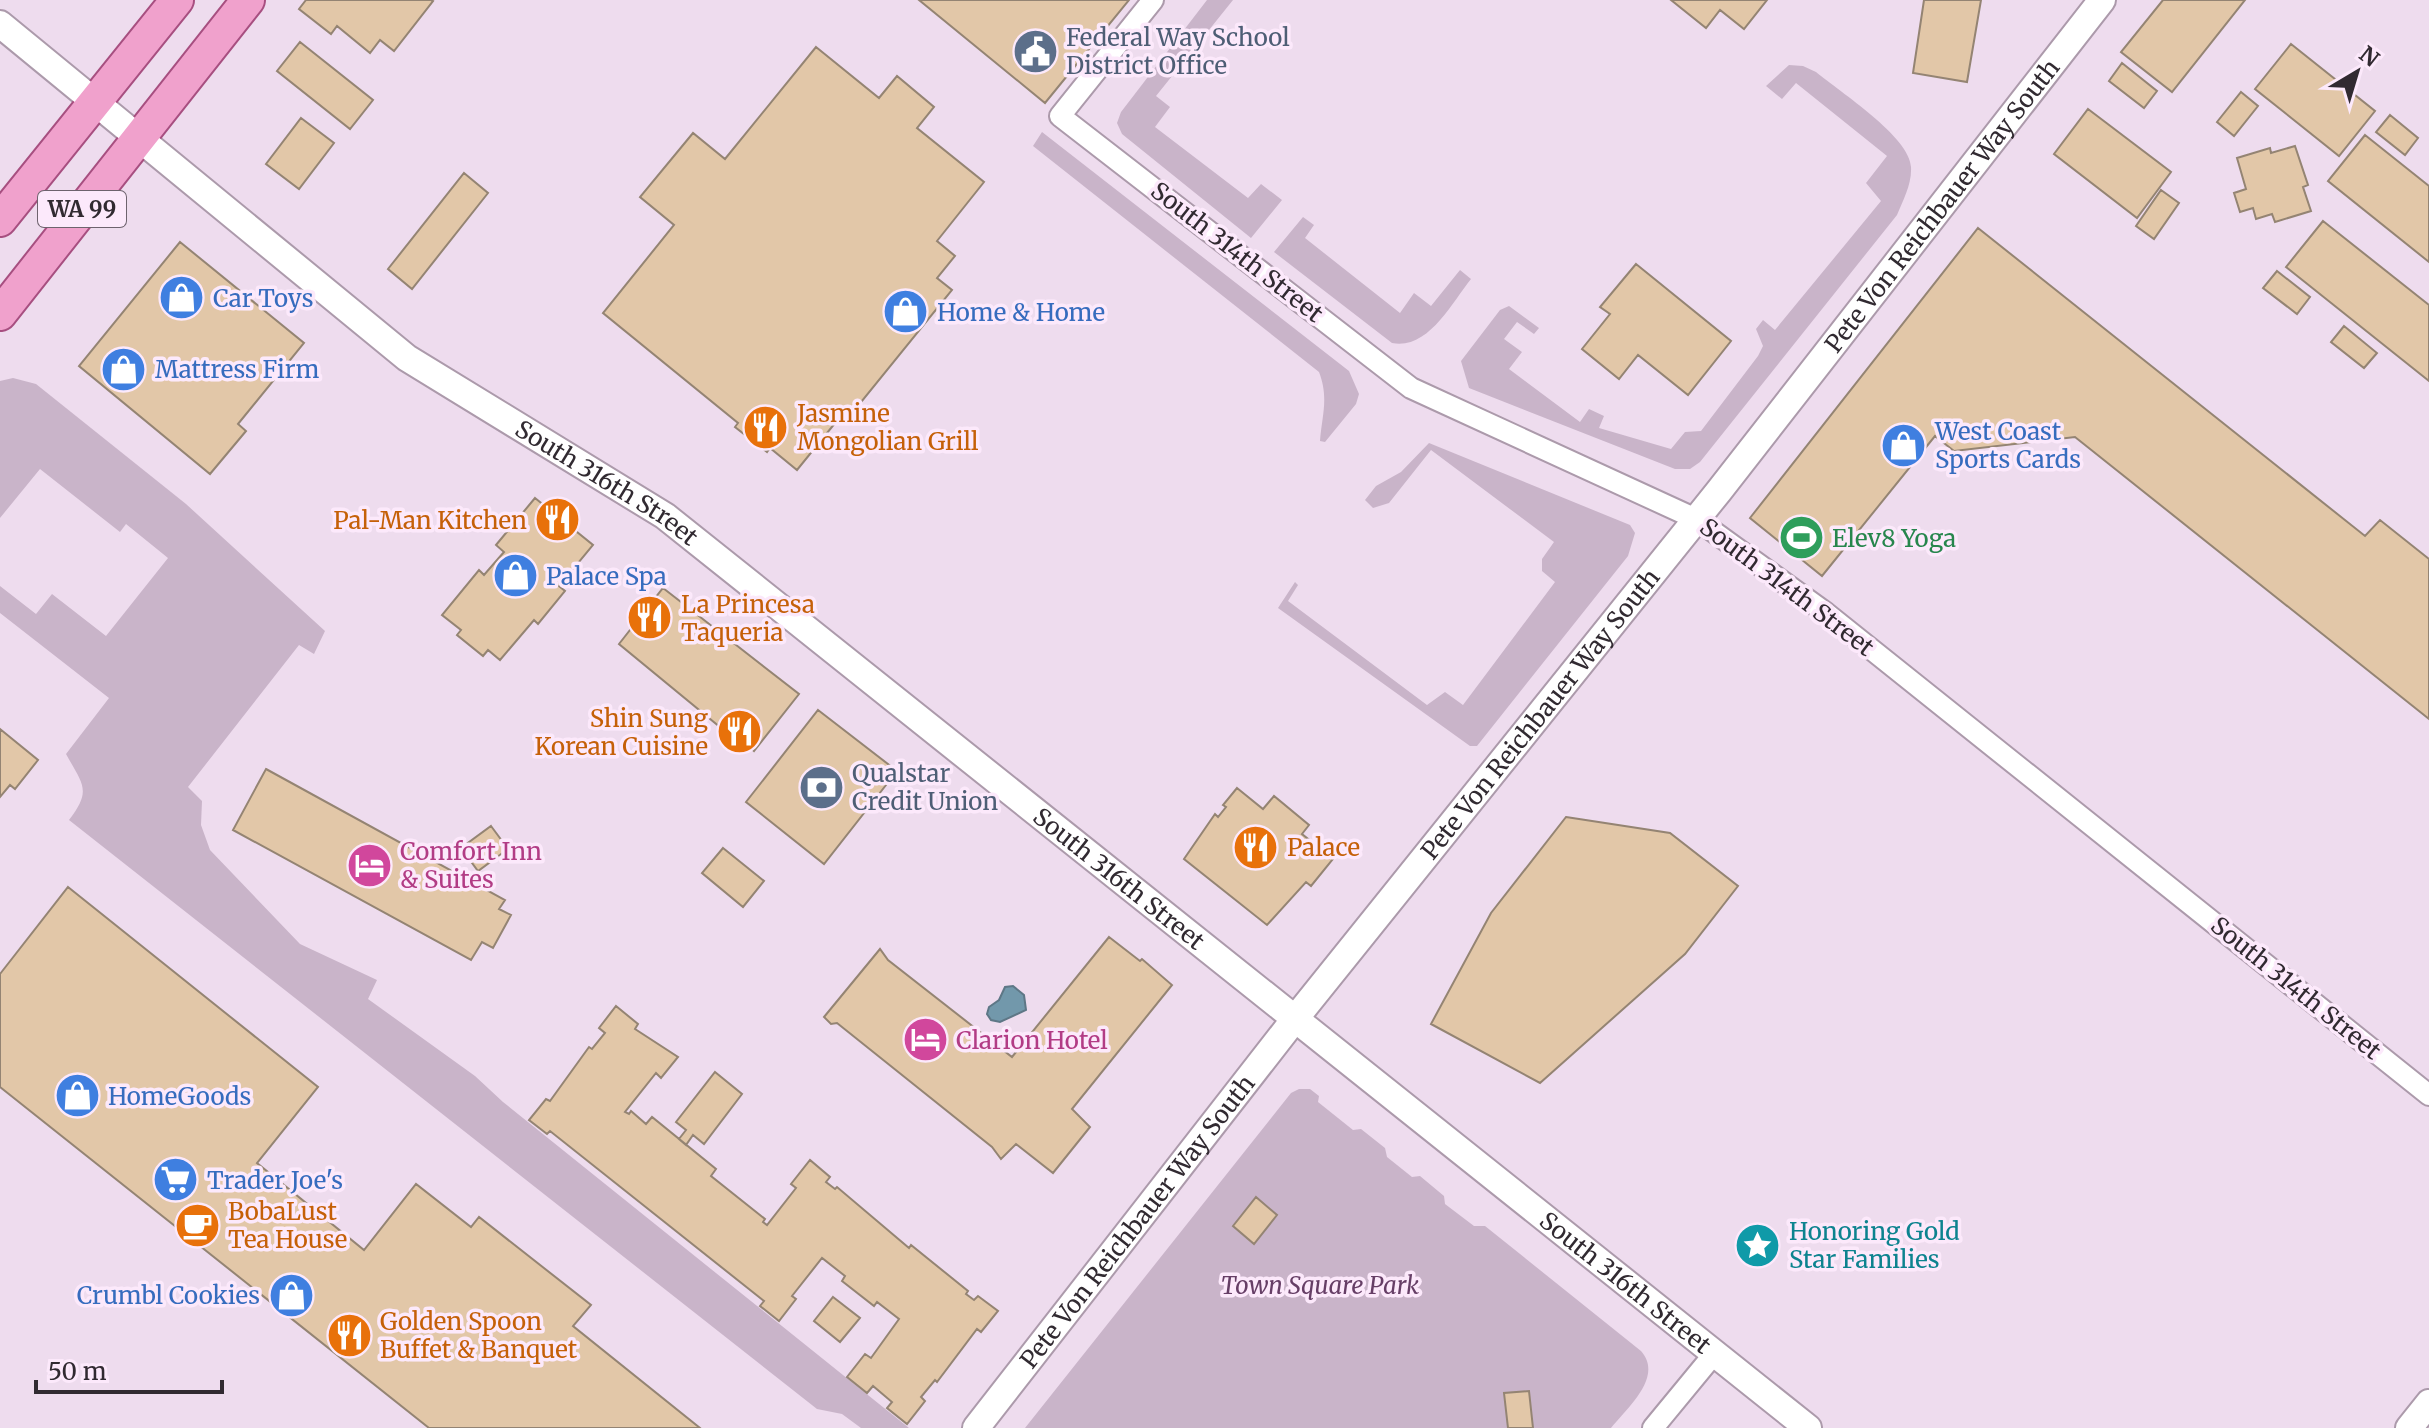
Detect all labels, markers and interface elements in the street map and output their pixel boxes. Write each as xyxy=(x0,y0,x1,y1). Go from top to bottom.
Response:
place label: Federal Way School District Office xyxy=(1066,22,1290,81)
public building icon: Federal Way School District Office xyxy=(1011,27,1059,75)
north arrow xyxy=(2317,32,2397,112)
text: N xyxy=(2354,40,2385,73)
street label: Pete Von Reichbauer Way South xyxy=(1818,52,2066,358)
street label: South 314th Street xyxy=(1145,175,1330,329)
road number: WA 99 xyxy=(38,191,126,227)
shop icon: Car Toys xyxy=(158,274,206,322)
place label: Car Toys xyxy=(213,283,313,314)
shop icon: Home & Home xyxy=(882,288,930,336)
place label: Home & Home xyxy=(937,297,1105,328)
shop icon: Mattress Firm xyxy=(100,345,148,393)
place label: Mattress Firm xyxy=(155,354,320,385)
place label: Jasmine Mongolian Grill xyxy=(796,398,978,457)
restaurant icon: Jasmine Mongolian Grill xyxy=(742,403,790,451)
street label: South 316th Street xyxy=(510,413,705,552)
place label: West Coast Sports Cards xyxy=(1934,416,2081,475)
shop icon: West Coast Sports Cards xyxy=(1880,421,1928,469)
restaurant icon: Pal-Man Kitchen xyxy=(534,496,582,544)
place label: Pal-Man Kitchen xyxy=(333,505,527,536)
street label: South 314th Street xyxy=(1694,511,1881,663)
sports icon: Elev8 Yoga xyxy=(1777,514,1825,562)
place label: Elev8 Yoga xyxy=(1832,523,1956,554)
shop icon: Palace Spa xyxy=(491,552,539,600)
place label: Palace Spa xyxy=(546,561,667,592)
street label: Pete Von Reichbauer Way South xyxy=(1414,562,1666,865)
place label: La Princesa Taqueria xyxy=(681,589,815,648)
restaurant icon: La Princesa Taqueria xyxy=(626,594,674,642)
place label: Shin Sung Korean Cuisine xyxy=(534,703,708,762)
restaurant icon: Shin Sung Korean Cuisine xyxy=(715,708,763,756)
place label: Qualstar Credit Union xyxy=(852,758,998,817)
bank icon: Qualstar Credit Union xyxy=(797,763,845,811)
street label: South 316th Street xyxy=(1027,801,1212,957)
restaurant icon: Palace xyxy=(1232,823,1280,871)
place label: Palace xyxy=(1287,832,1360,863)
place label: Comfort Inn & Suites xyxy=(400,836,542,895)
hotel icon: Comfort Inn & Suites xyxy=(345,841,393,889)
street label: South 314th Street xyxy=(2205,910,2388,1067)
hotel icon: Clarion Hotel xyxy=(901,1016,949,1064)
place label: Clarion Hotel xyxy=(956,1025,1108,1056)
street label: Pete Von Reichbauer Way South xyxy=(1013,1068,1261,1374)
shop icon: HomeGoods xyxy=(53,1072,101,1120)
place label: HomeGoods xyxy=(108,1081,251,1112)
supermarket icon: Trader Joe's xyxy=(152,1156,200,1204)
place label: Trader Joe's xyxy=(207,1165,343,1196)
place label: BobaLust Tea House xyxy=(228,1196,347,1255)
cafe icon: BobaLust Tea House xyxy=(173,1201,221,1249)
street label: South 316th Street xyxy=(1534,1205,1718,1361)
place label: Honoring Gold Star Families xyxy=(1789,1216,1960,1275)
place icon: Honoring Gold Star Families xyxy=(1734,1221,1782,1269)
park label: Town Square Park xyxy=(1221,1270,1419,1301)
shop icon: Crumbl Cookies xyxy=(267,1271,315,1319)
place label: Crumbl Cookies xyxy=(77,1280,260,1311)
place label: Golden Spoon Buffet & Banquet xyxy=(380,1306,578,1365)
restaurant icon: Golden Spoon Buffet & Banquet xyxy=(325,1311,373,1359)
scale bar xyxy=(36,1344,222,1394)
text: 50 m xyxy=(48,1356,107,1387)

